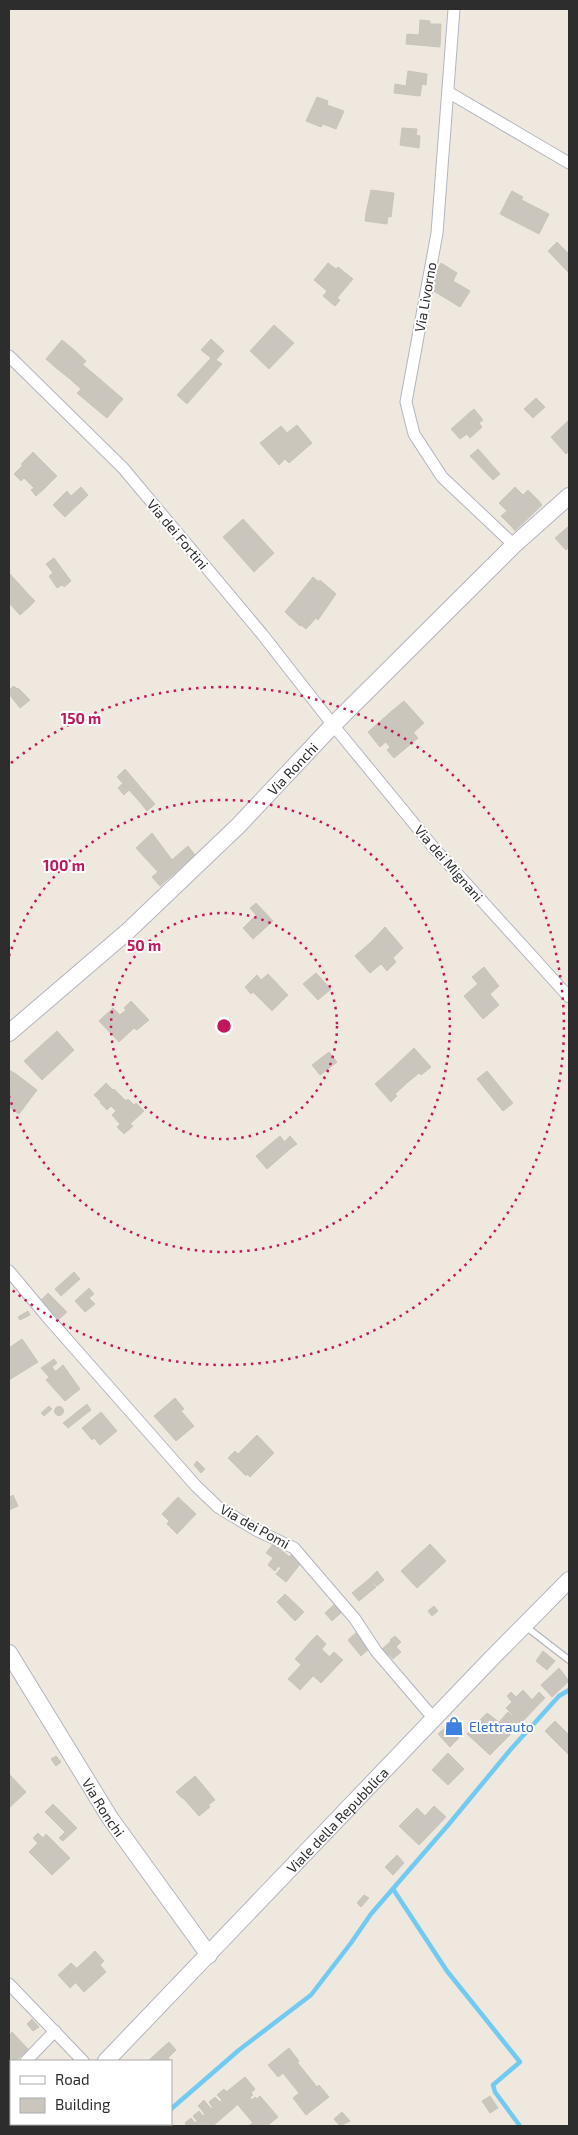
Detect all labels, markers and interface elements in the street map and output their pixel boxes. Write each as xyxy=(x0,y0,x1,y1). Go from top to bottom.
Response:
street label: Via Livorno xyxy=(411,261,439,333)
street label: Via dei Fortini xyxy=(144,496,212,572)
text: 150 m xyxy=(61,709,101,727)
street label: Via Ronchi xyxy=(263,738,321,798)
street label: Via dei Mignani xyxy=(411,821,487,905)
text: 100 m xyxy=(43,856,85,874)
text: 50 m xyxy=(127,936,161,954)
centre of rings xyxy=(215,1017,233,1035)
street label: Via dei Pomi xyxy=(217,1500,293,1552)
shop icon: Elettrauto xyxy=(443,1715,465,1737)
place label: Elettrauto xyxy=(469,1718,534,1735)
street label: Viale della Repubblica xyxy=(283,1763,391,1876)
street label: Via Ronchi xyxy=(79,1775,129,1840)
legend xyxy=(10,2060,172,2125)
text: Road xyxy=(55,2070,90,2088)
text: Building xyxy=(55,2095,111,2113)

